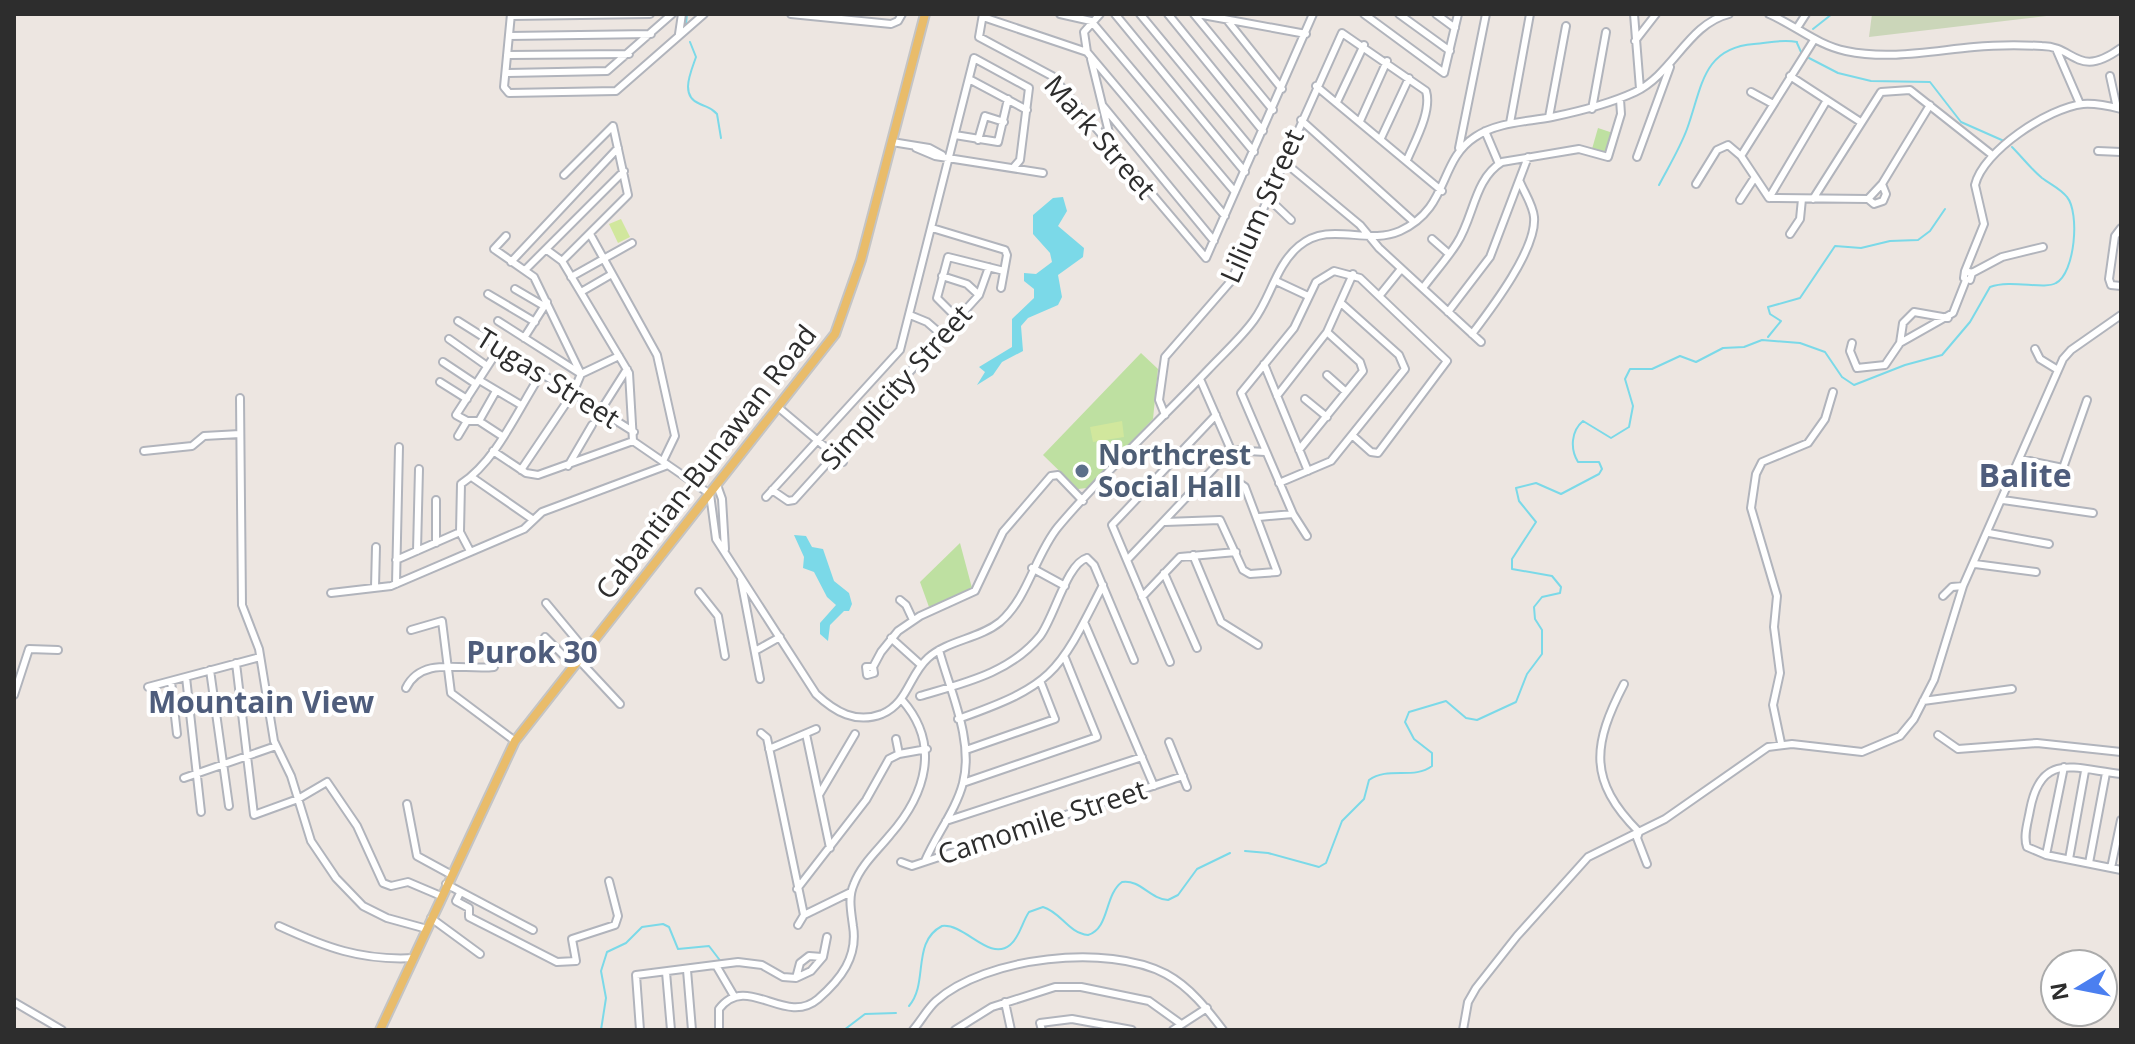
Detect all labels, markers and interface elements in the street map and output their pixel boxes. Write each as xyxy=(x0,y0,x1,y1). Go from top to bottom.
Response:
street label: Mark Street xyxy=(1036,66,1165,206)
street label: Lilium Street xyxy=(1210,123,1312,288)
street label: Simplicity Street xyxy=(811,296,980,477)
street label: Cabantian-Bunawan Road xyxy=(586,316,824,606)
street label: Tugas Street xyxy=(470,318,627,436)
place label: Northcrest Social Hall xyxy=(1098,435,1251,505)
district label: Balite xyxy=(1978,453,2072,496)
marker: Northcrest Social Hall xyxy=(1073,462,1091,480)
district label: Purok 30 xyxy=(466,631,598,672)
district label: Mountain View xyxy=(148,681,374,722)
street label: Camomile Street xyxy=(933,769,1151,873)
north arrow xyxy=(2039,948,2119,1028)
text: N xyxy=(2042,980,2075,1003)

